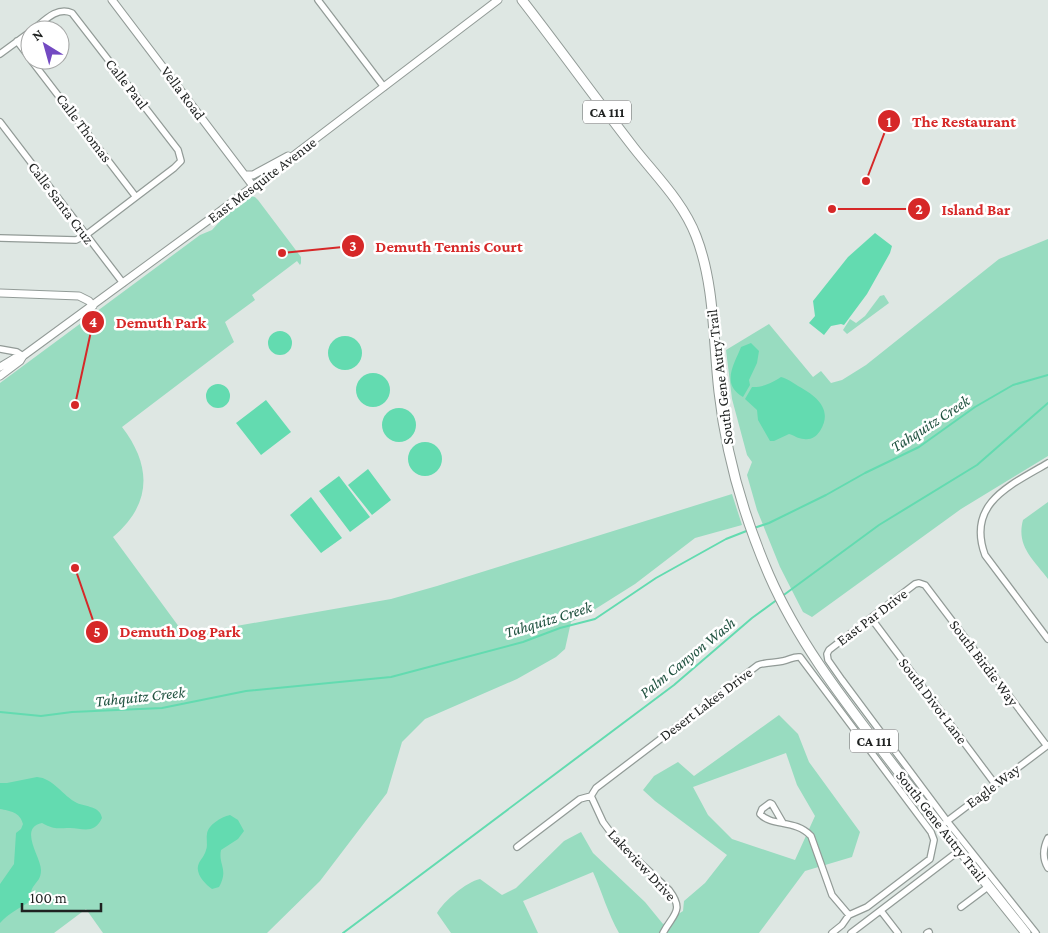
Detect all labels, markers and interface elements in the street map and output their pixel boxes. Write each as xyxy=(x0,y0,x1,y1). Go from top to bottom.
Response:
north arrow xyxy=(20,20,70,70)
text: N xyxy=(29,25,46,44)
street label: Calle Paul xyxy=(102,56,152,112)
street label: Vella Road xyxy=(158,63,208,123)
street label: Calle Thomas xyxy=(53,91,115,165)
road number: CA 111 xyxy=(583,100,631,124)
callout: The Restaurant xyxy=(876,106,1026,137)
text: The Restaurant xyxy=(912,113,1016,130)
text: 1 xyxy=(886,114,892,130)
street label: East Mesquite Avenue xyxy=(205,134,320,227)
street label: Calle Santa Cruz xyxy=(25,159,97,247)
callout: Island Bar xyxy=(906,194,1020,225)
text: 2 xyxy=(915,201,923,217)
text: Island Bar xyxy=(942,201,1011,218)
callout: Demuth Tennis Court xyxy=(340,231,532,262)
text: 3 xyxy=(349,238,357,254)
text: Demuth Tennis Court xyxy=(375,238,523,255)
callout: Demuth Park xyxy=(80,307,216,338)
street label: South Gene Autry Trail xyxy=(704,308,737,446)
text: 4 xyxy=(89,314,97,330)
text: Demuth Park xyxy=(116,314,207,331)
water label: Tahquitz Creek xyxy=(888,391,974,456)
street label: East Par Drive xyxy=(834,585,911,649)
water label: Tahquitz Creek xyxy=(502,598,595,642)
water label: Palm Canyon Wash xyxy=(636,614,739,702)
callout: Demuth Dog Park xyxy=(85,616,251,647)
street label: South Birdie Way xyxy=(946,617,1022,710)
text: Demuth Dog Park xyxy=(119,623,241,640)
text: 5 xyxy=(93,624,101,640)
street label: South Divot Lane xyxy=(896,655,971,747)
street label: Desert Lakes Drive xyxy=(657,664,756,744)
water label: Tahquitz Creek xyxy=(94,683,187,711)
road number: CA 111 xyxy=(850,729,898,752)
street label: Eagle Way xyxy=(963,761,1023,812)
street label: South Gene Autry Trail xyxy=(892,767,989,885)
street label: Lakeview Drive xyxy=(605,826,679,904)
scale bar xyxy=(22,880,101,912)
text: 100 m xyxy=(30,890,67,906)

